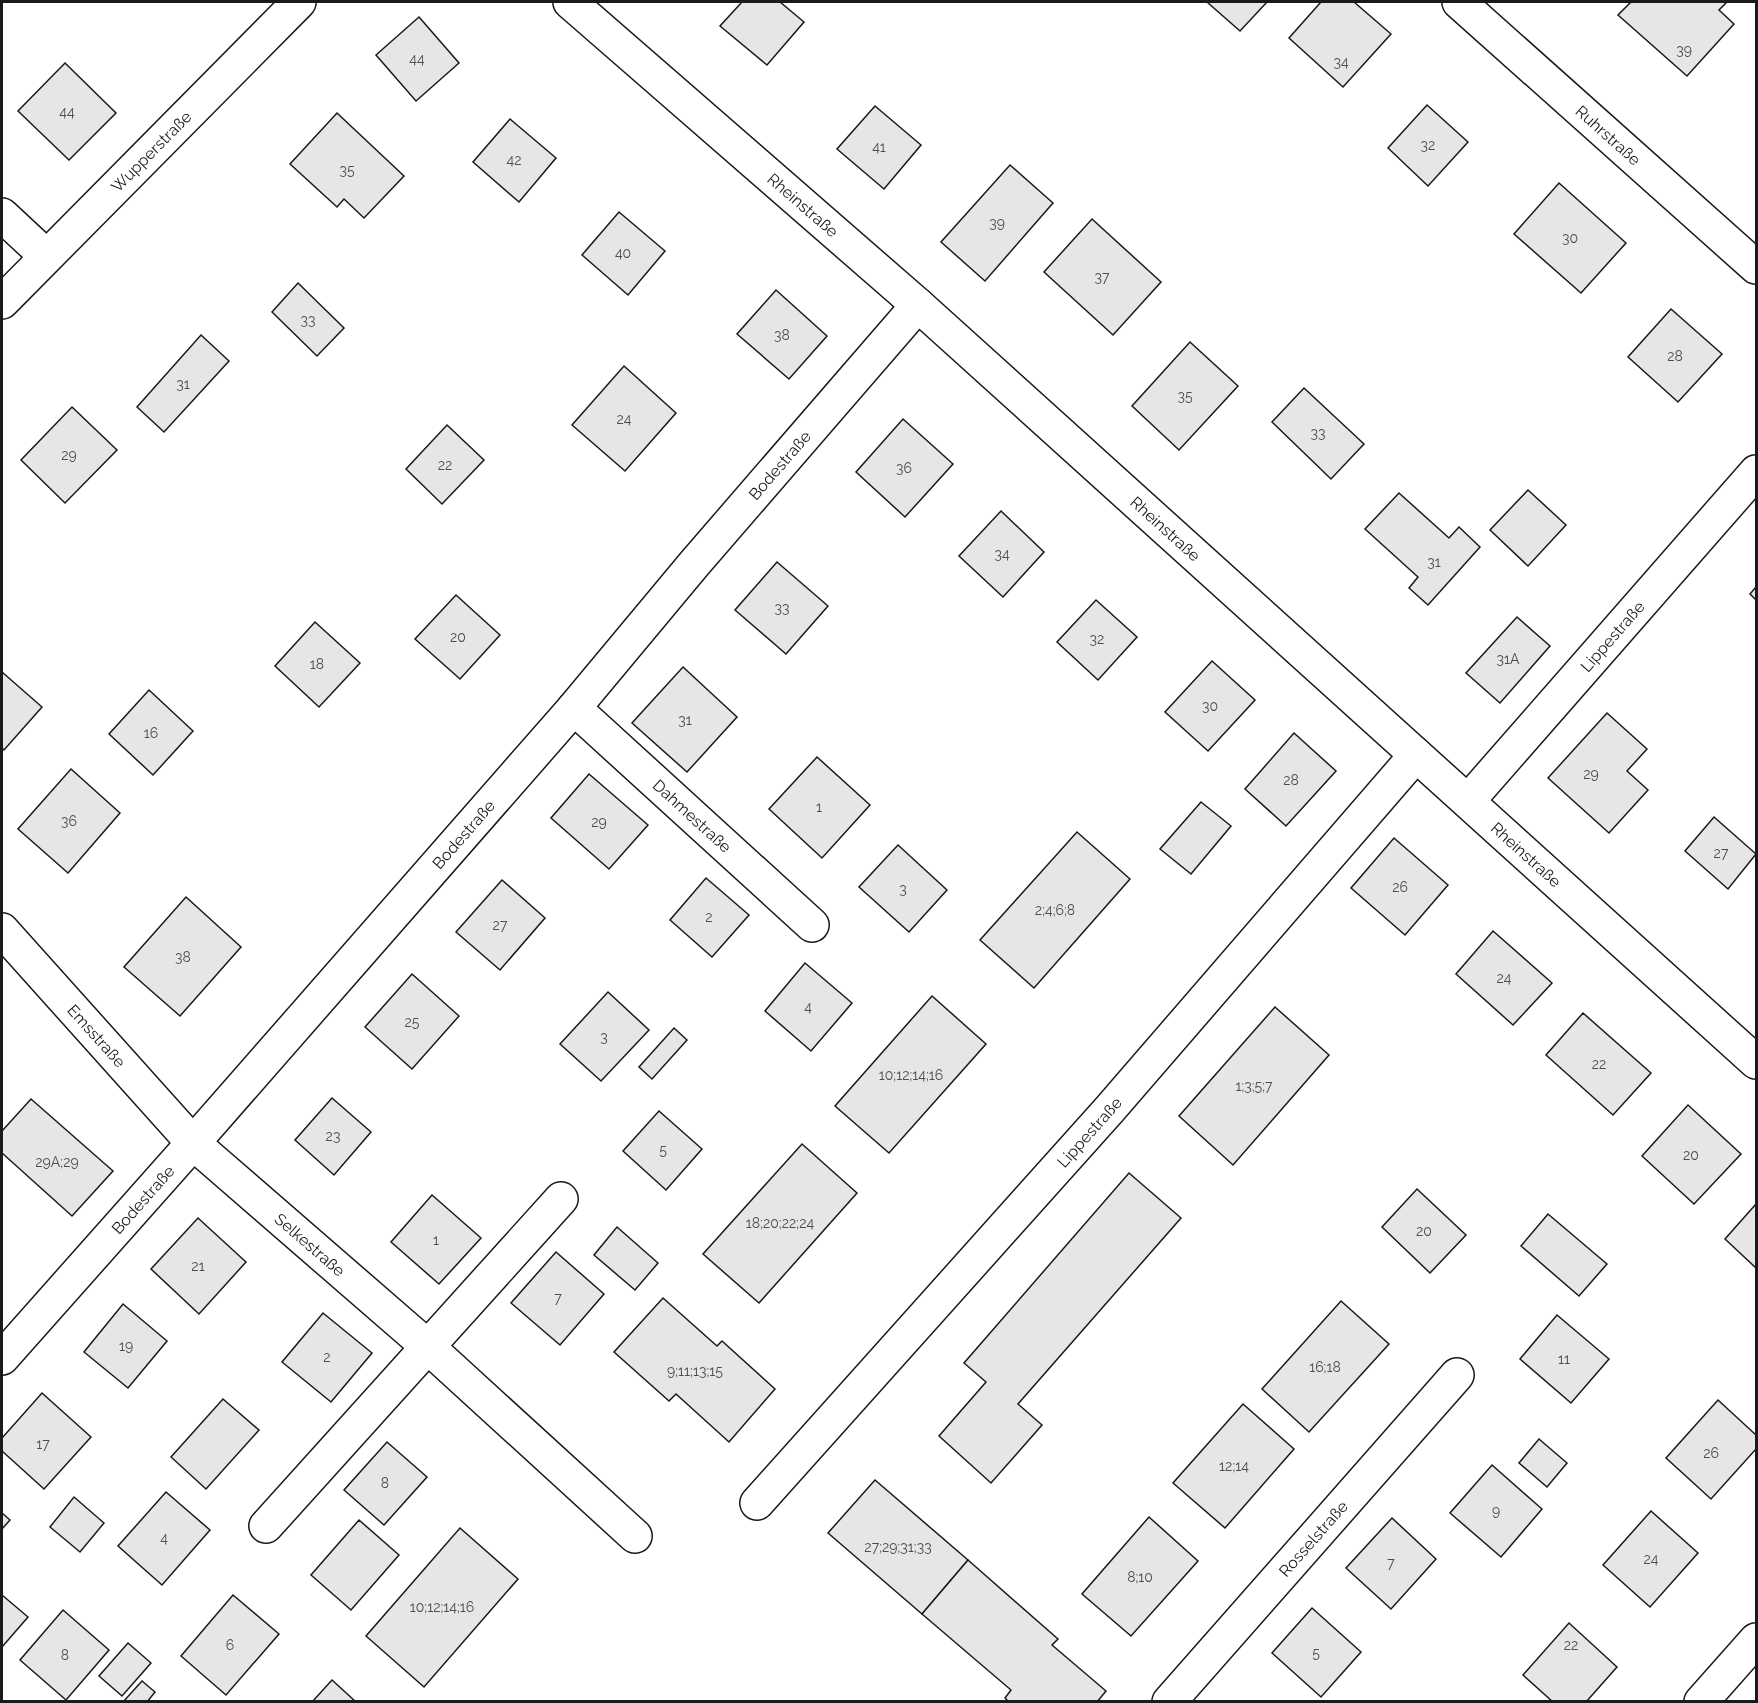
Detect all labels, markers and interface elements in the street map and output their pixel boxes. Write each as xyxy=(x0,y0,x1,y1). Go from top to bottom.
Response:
house number: 39 xyxy=(1676,42,1692,58)
house number: 44 xyxy=(409,51,425,67)
house number: 34 xyxy=(1333,54,1349,70)
street label: Ruhrstraße xyxy=(1572,102,1644,169)
house number: 44 xyxy=(59,104,75,120)
street label: Wupperstraße xyxy=(107,107,196,196)
house number: 32 xyxy=(1421,137,1435,153)
house number: 41 xyxy=(872,139,886,155)
house number: 42 xyxy=(507,152,521,168)
house number: 35 xyxy=(339,162,355,178)
street label: Rheinstraße xyxy=(763,169,842,241)
house number: 39 xyxy=(989,215,1005,231)
house number: 30 xyxy=(1562,230,1578,246)
house number: 40 xyxy=(615,245,631,261)
house number: 37 xyxy=(1095,269,1110,285)
house number: 33 xyxy=(301,312,315,328)
house number: 38 xyxy=(774,327,790,343)
house number: 28 xyxy=(1667,348,1683,364)
house number: 31 xyxy=(176,376,190,392)
house number: 35 xyxy=(1177,388,1193,404)
house number: 24 xyxy=(617,411,632,427)
house number: 33 xyxy=(1311,425,1325,441)
street label: Bodestraße xyxy=(745,427,815,504)
house number: 29 xyxy=(61,447,77,463)
house number: 22 xyxy=(438,457,452,473)
house number: 36 xyxy=(896,460,912,476)
street label: Rheinstraße xyxy=(1126,493,1204,565)
house number: 34 xyxy=(994,546,1010,562)
house number: 31 xyxy=(1427,554,1441,570)
street label: Lippestraße xyxy=(1577,597,1649,676)
house number: 33 xyxy=(775,600,789,616)
house number: 20 xyxy=(450,629,466,645)
house number: 32 xyxy=(1090,631,1104,647)
house number: 31A xyxy=(1497,651,1520,667)
house number: 18 xyxy=(310,656,324,672)
house number: 30 xyxy=(1202,698,1218,714)
house number: 31 xyxy=(678,712,692,728)
house number: 16 xyxy=(144,725,158,741)
house number: 29 xyxy=(1583,766,1599,782)
house number: 28 xyxy=(1283,772,1299,788)
street label: Dahmestraße xyxy=(649,776,735,857)
street label: Bodestraße xyxy=(429,796,499,873)
house number: 1 xyxy=(816,799,822,815)
house number: 36 xyxy=(61,813,77,829)
house number: 29 xyxy=(591,814,607,830)
street label: Rheinstraße xyxy=(1487,818,1565,891)
house number: 27 xyxy=(1714,845,1729,861)
house number: 26 xyxy=(1392,879,1408,895)
house number: 3 xyxy=(899,881,907,897)
house number: 2;4;6;8 xyxy=(1035,902,1075,918)
house number: 2 xyxy=(705,909,713,925)
house number: 27 xyxy=(493,917,508,933)
house number: 38 xyxy=(175,949,191,965)
house number: 24 xyxy=(1497,970,1512,986)
house number: 4 xyxy=(804,999,812,1015)
street label: Emsstraße xyxy=(63,1001,129,1071)
house number: 25 xyxy=(405,1014,420,1030)
house number: 3 xyxy=(600,1029,608,1045)
house number: 22 xyxy=(1592,1056,1606,1072)
house number: 10;12;14;16 xyxy=(879,1067,943,1083)
house number: 1;3;5;7 xyxy=(1235,1078,1273,1094)
street label: Lippestraße xyxy=(1053,1093,1126,1171)
house number: 23 xyxy=(326,1128,340,1144)
house number: 5 xyxy=(659,1142,667,1158)
house number: 20 xyxy=(1683,1147,1699,1163)
house number: 29A;29 xyxy=(35,1154,79,1170)
street label: Bodestraße xyxy=(108,1162,179,1238)
street label: Selkestraße xyxy=(271,1209,349,1280)
house number: 18;20;22;24 xyxy=(746,1215,814,1231)
house number: 20 xyxy=(1416,1223,1432,1239)
house number: 1 xyxy=(433,1232,439,1248)
house number: 21 xyxy=(191,1258,205,1274)
house number: 7 xyxy=(554,1290,562,1306)
house number: 19 xyxy=(119,1338,133,1354)
house number: 2 xyxy=(323,1349,331,1365)
house number: 11 xyxy=(1558,1351,1570,1367)
house number: 16;18 xyxy=(1309,1359,1341,1375)
house number: 9;11;13;15 xyxy=(667,1363,723,1379)
house number: 17 xyxy=(36,1436,50,1452)
house number: 26 xyxy=(1703,1445,1719,1461)
house number: 12;14 xyxy=(1219,1458,1249,1474)
house number: 8 xyxy=(381,1475,389,1491)
street label: Rosselstraße xyxy=(1275,1497,1352,1581)
house number: 9 xyxy=(1492,1503,1500,1519)
house number: 4 xyxy=(160,1530,168,1546)
house number: 27;29;31;33 xyxy=(864,1539,932,1555)
house number: 24 xyxy=(1644,1551,1659,1567)
house number: 7 xyxy=(1387,1555,1395,1571)
house number: 8;10 xyxy=(1127,1569,1153,1585)
house number: 10;12;14;16 xyxy=(410,1599,474,1615)
house number: 6 xyxy=(226,1637,234,1653)
house number: 22 xyxy=(1564,1637,1578,1653)
house number: 5 xyxy=(1312,1645,1320,1661)
house number: 8 xyxy=(61,1647,69,1663)

